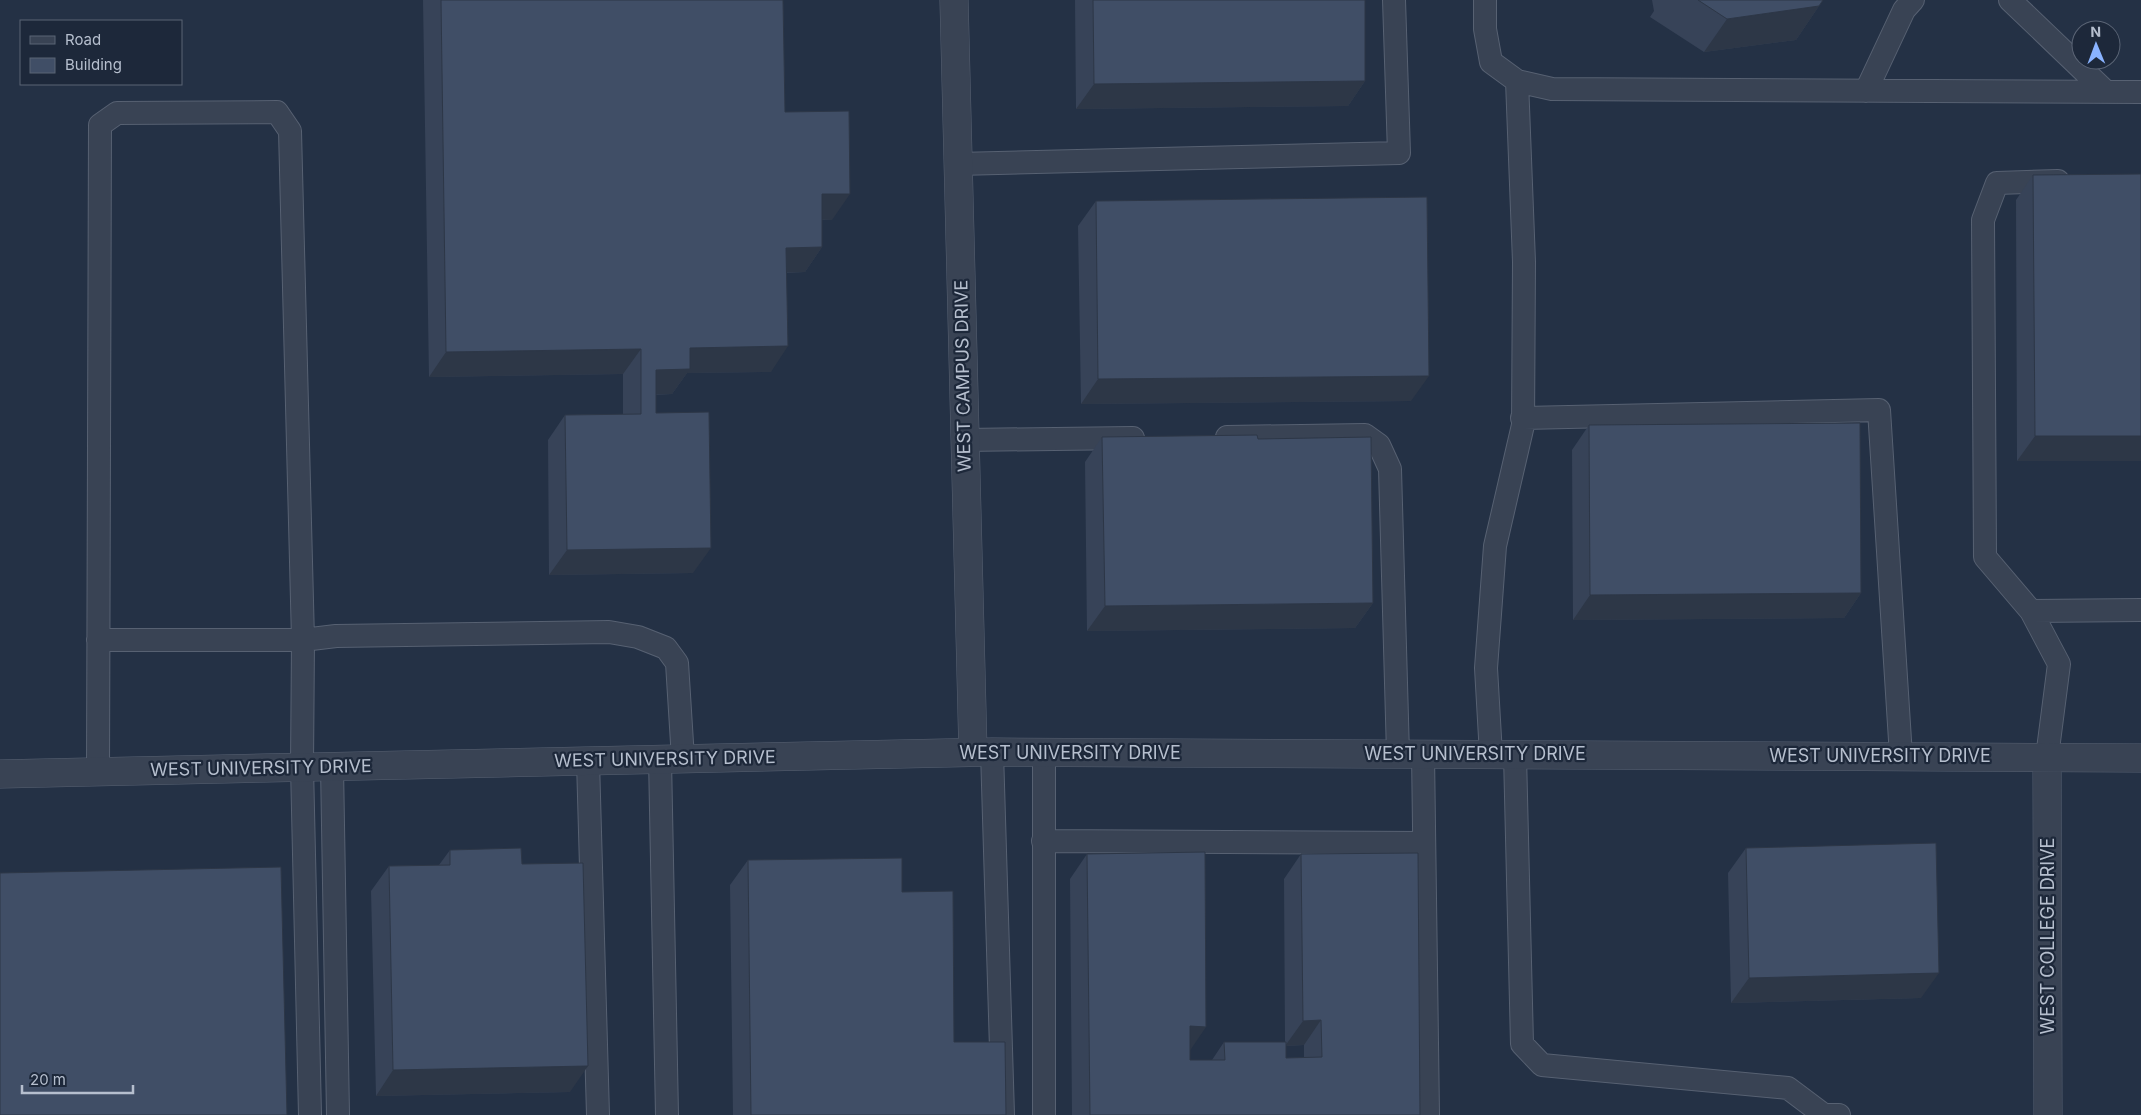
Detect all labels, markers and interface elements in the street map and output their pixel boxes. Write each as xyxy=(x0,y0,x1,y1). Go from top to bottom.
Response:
legend xyxy=(20,20,182,85)
north arrow xyxy=(2071,20,2121,70)
text: N xyxy=(2090,23,2101,40)
text: Road xyxy=(65,30,101,49)
text: Building xyxy=(65,55,122,74)
street label: WEST CAMPUS DRIVE xyxy=(950,280,975,472)
street label: WEST UNIVERSITY DRIVE xyxy=(959,742,1181,763)
street label: WEST UNIVERSITY DRIVE xyxy=(1364,743,1586,764)
street label: WEST UNIVERSITY DRIVE xyxy=(1769,745,1991,766)
street label: WEST UNIVERSITY DRIVE xyxy=(554,746,776,771)
street label: WEST UNIVERSITY DRIVE xyxy=(150,755,372,780)
street label: WEST COLLEGE DRIVE xyxy=(2037,838,2058,1034)
scale bar xyxy=(22,1062,134,1094)
text: 20 m xyxy=(30,1070,66,1089)

